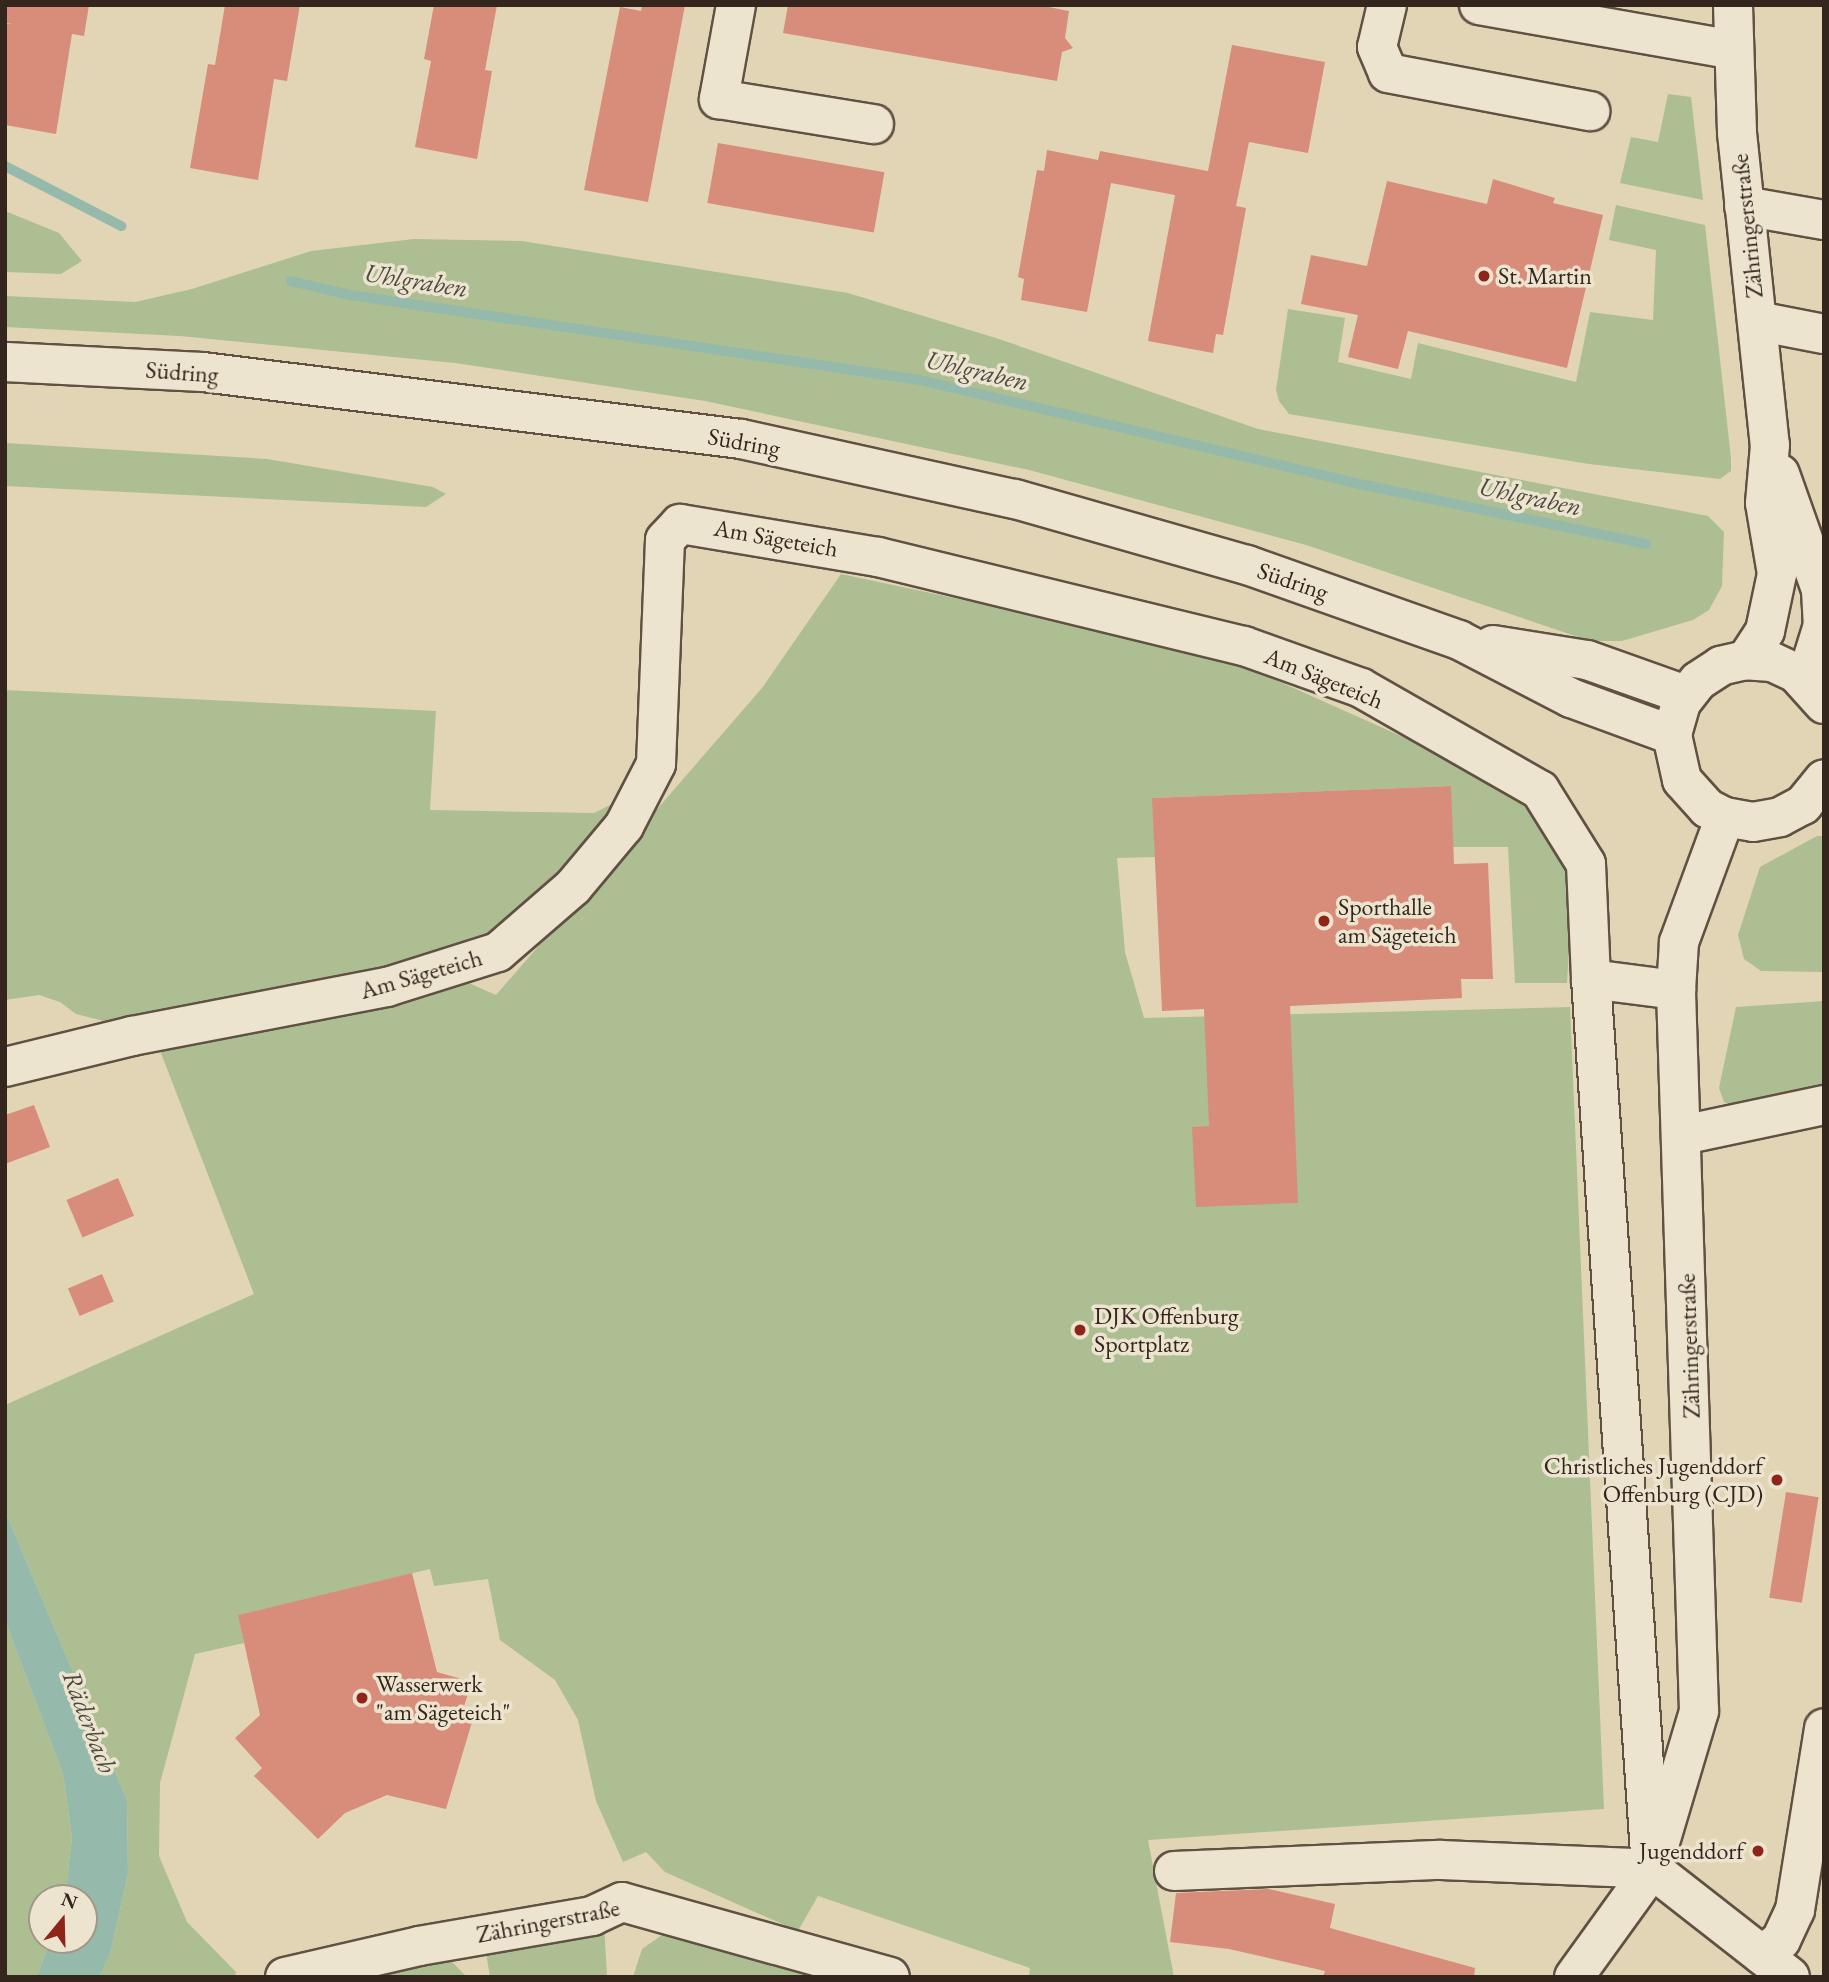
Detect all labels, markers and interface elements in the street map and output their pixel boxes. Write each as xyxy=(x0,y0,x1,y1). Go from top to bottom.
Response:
street label: Zähringerstraße xyxy=(1725,152,1769,300)
water label: Uhlgraben xyxy=(362,257,470,305)
place label: St. Martin xyxy=(1498,262,1592,290)
marker: St. Martin xyxy=(1476,268,1492,284)
water label: Uhlgraben xyxy=(923,344,1031,398)
street label: Südring xyxy=(145,355,219,389)
street label: Südring xyxy=(706,421,782,463)
water label: Uhlgraben xyxy=(1476,471,1584,523)
street label: Am Sägeteich xyxy=(712,513,840,563)
street label: Südring xyxy=(1254,556,1332,606)
street label: Am Sägeteich xyxy=(1260,641,1388,715)
place label: Sporthalle am Sägeteich xyxy=(1338,893,1456,949)
marker: Sporthalle am Sägeteich xyxy=(1316,913,1332,929)
street label: Am Sägeteich xyxy=(357,943,485,1005)
street label: Zähringerstraße xyxy=(1672,1273,1706,1419)
place label: DJK Offenburg Sportplatz xyxy=(1094,1302,1238,1358)
marker: DJK Offenburg Sportplatz xyxy=(1072,1322,1088,1338)
place label: Christliches Jugenddorf Offenburg (CJD) xyxy=(1544,1452,1763,1508)
marker: Christliches Jugenddorf Offenburg (CJD) xyxy=(1769,1472,1785,1488)
water label: Räderbach xyxy=(55,1666,123,1778)
place label: Wasserwerk "am Sägeteich" xyxy=(376,1670,510,1726)
marker: Wasserwerk "am Sägeteich" xyxy=(354,1690,370,1706)
place label: Jugenddorf xyxy=(1639,1837,1744,1865)
marker: Jugenddorf xyxy=(1750,1843,1766,1859)
north arrow xyxy=(28,1884,98,1954)
text: N xyxy=(58,1886,81,1915)
street label: Zähringerstraße xyxy=(474,1893,622,1949)

